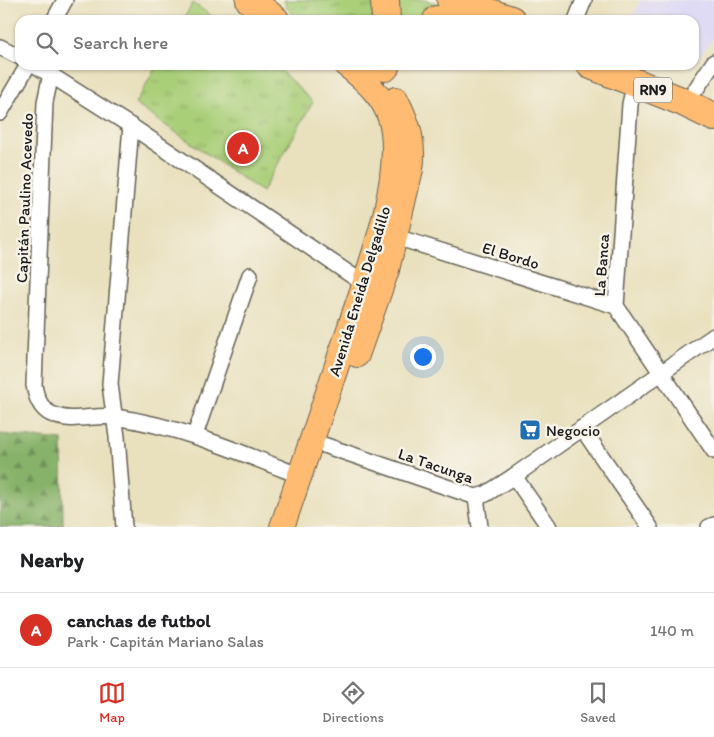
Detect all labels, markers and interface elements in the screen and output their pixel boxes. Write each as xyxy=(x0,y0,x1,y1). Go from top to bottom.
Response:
search box xyxy=(15,15,699,70)
icon: search xyxy=(33,29,61,57)
text: Search here xyxy=(73,31,168,54)
road number: RN9 xyxy=(634,78,672,102)
street label: Capitán Paulino Acevedo xyxy=(12,113,37,284)
pin: A xyxy=(227,129,259,167)
street label: Avenida Eneida Delgadillo xyxy=(325,204,394,379)
street label: La Banca xyxy=(590,232,613,297)
street label: El Bordo xyxy=(480,238,542,273)
your location xyxy=(410,344,436,370)
supermarket icon: Negocio xyxy=(518,418,542,442)
place label: Negocio xyxy=(546,421,600,440)
street label: La Tacunga xyxy=(396,444,477,487)
text: Nearby xyxy=(20,547,84,572)
text: canchas de futbol xyxy=(67,609,211,632)
text: A xyxy=(31,621,41,640)
text: 140 m xyxy=(650,621,694,640)
text: Park · Capitán Mariano Salas xyxy=(67,632,264,651)
tab: Map xyxy=(98,679,126,726)
tab: Directions xyxy=(322,679,384,726)
tab: Saved xyxy=(580,679,616,726)

